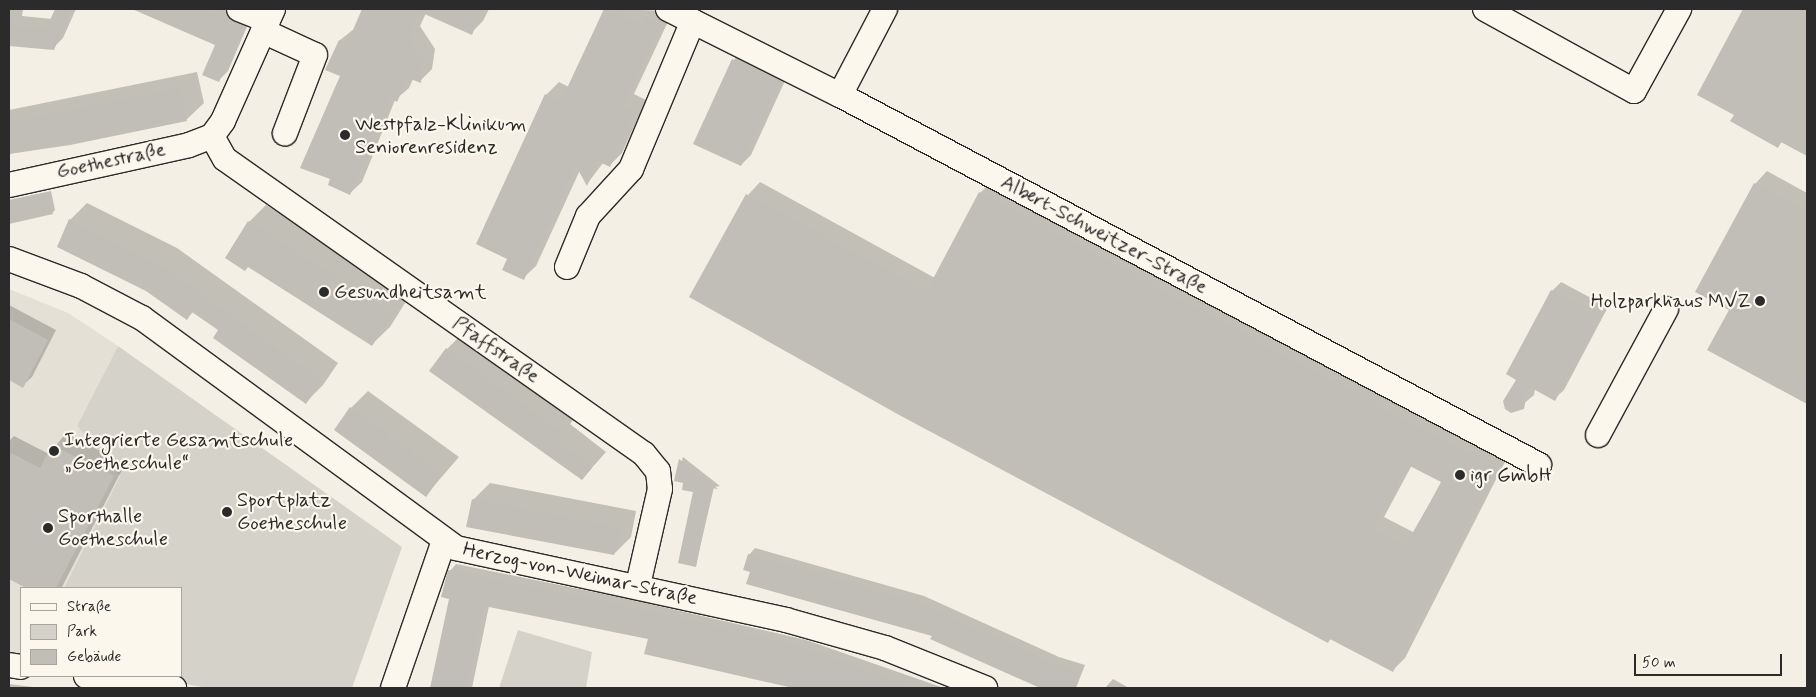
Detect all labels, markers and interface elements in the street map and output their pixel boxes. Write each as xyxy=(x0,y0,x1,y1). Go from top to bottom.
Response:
place label: Westpfalz-Klinikum Seniorenresidenz xyxy=(355,112,526,159)
marker: Westpfalz-Klinikum Seniorenresidenz xyxy=(339,129,351,141)
street label: Goethestraße xyxy=(54,138,168,184)
street label: Albert-Schweitzer-Straße xyxy=(997,170,1211,300)
place label: Gesundheitsamt xyxy=(334,280,486,304)
marker: Gesundheitsamt xyxy=(318,286,330,298)
place label: Holzparkhaus MVZ xyxy=(1588,289,1750,313)
marker: Holzparkhaus MVZ xyxy=(1754,295,1766,307)
street label: Pfaffstraße xyxy=(448,311,544,389)
place label: Integrierte Gesamtschule „Goetheschule“ xyxy=(64,428,293,475)
marker: Integrierte Gesamtschule „Goetheschule“ xyxy=(48,445,60,457)
place label: igr GmbH xyxy=(1470,463,1553,487)
marker: igr GmbH xyxy=(1454,469,1466,481)
place label: Sportplatz Goetheschule xyxy=(237,489,347,536)
place label: Sporthalle Goetheschule xyxy=(58,504,168,551)
marker: Sportplatz Goetheschule xyxy=(221,506,233,518)
marker: Sporthalle Goetheschule xyxy=(42,522,54,534)
street label: Herzog-von-Weimar-Straße xyxy=(461,537,699,611)
legend xyxy=(20,587,182,677)
text: Straße xyxy=(67,597,111,617)
text: Park xyxy=(67,622,97,642)
scale bar xyxy=(1636,644,1784,676)
text: Gebäude xyxy=(67,647,121,667)
text: 50 m xyxy=(1642,653,1676,673)

